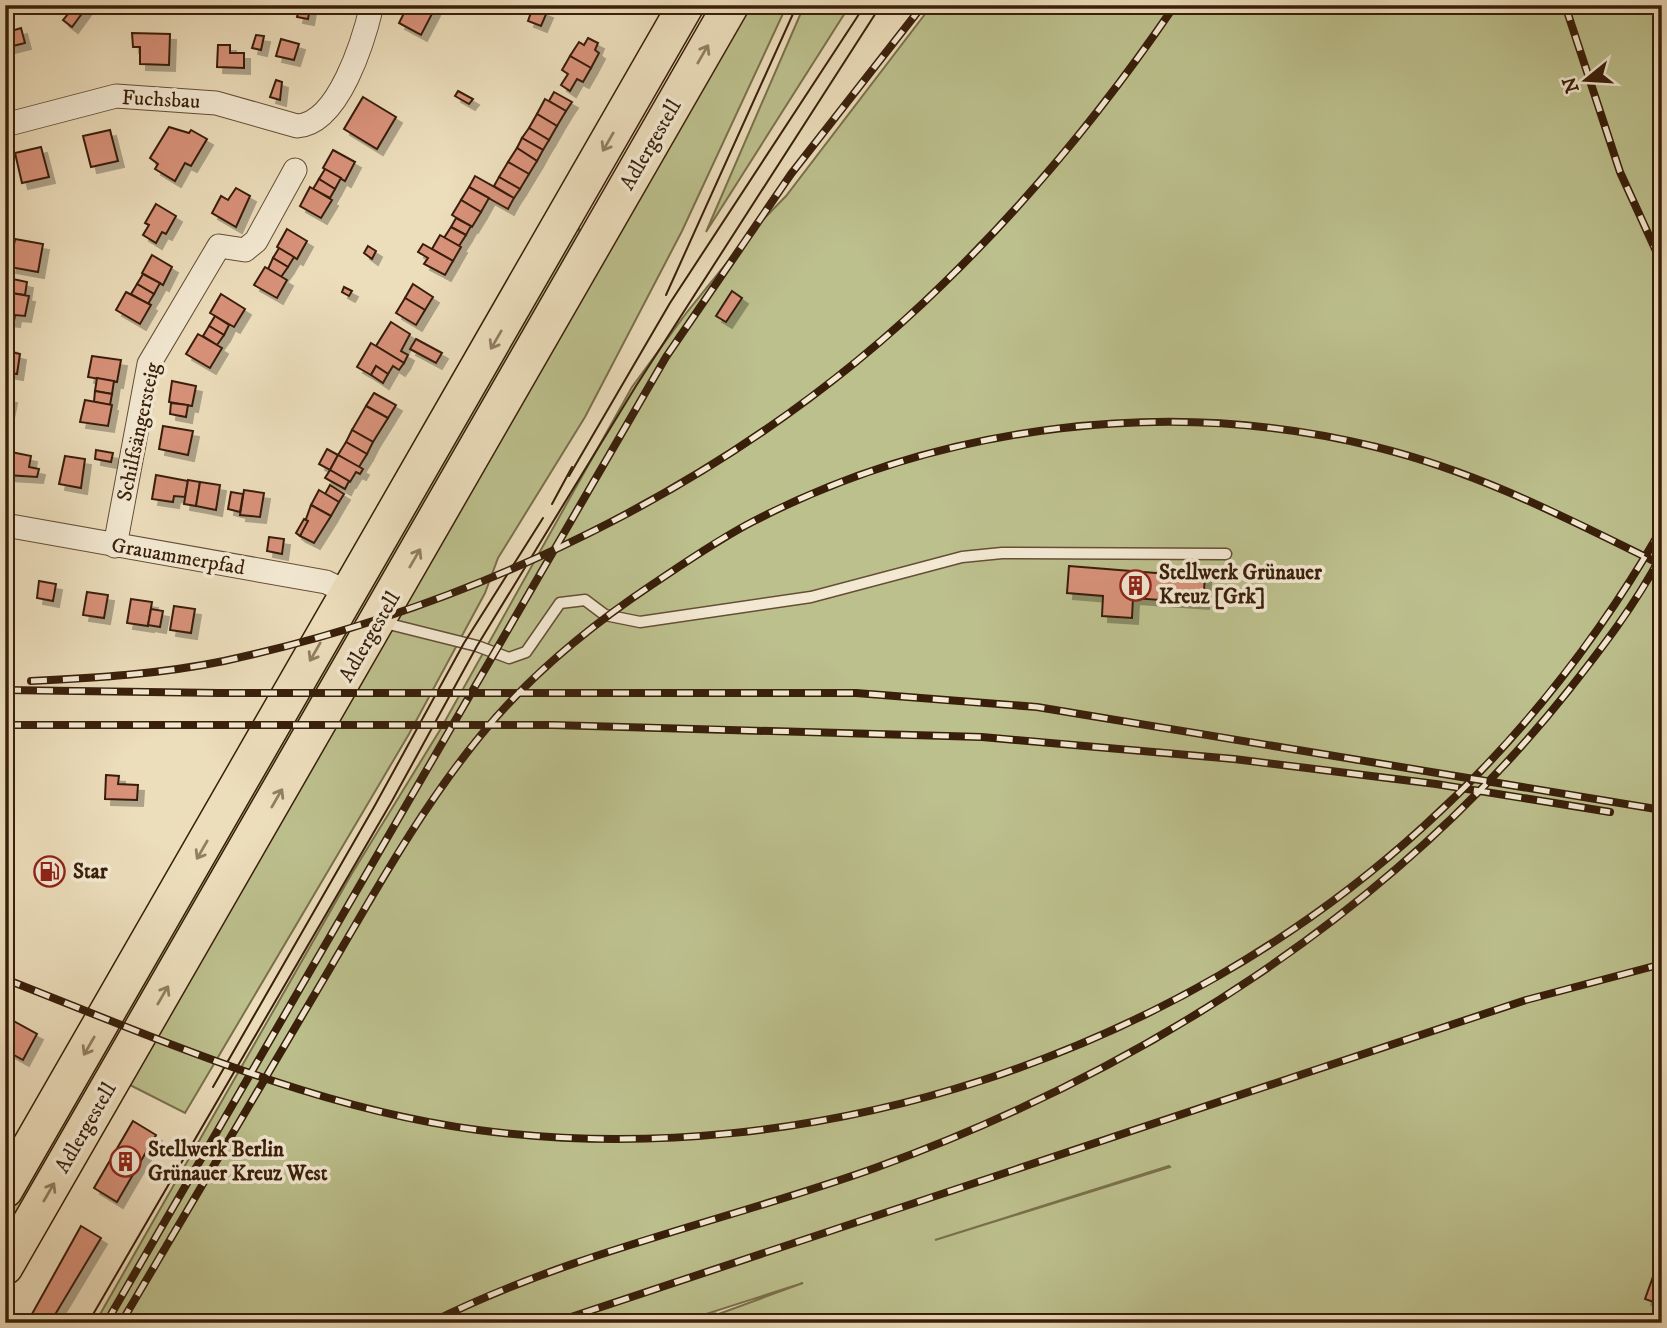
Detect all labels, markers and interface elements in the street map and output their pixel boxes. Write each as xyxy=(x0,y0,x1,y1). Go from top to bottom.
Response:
one-way arrow xyxy=(696,44,710,64)
north arrow xyxy=(1552,46,1622,116)
text: N xyxy=(1558,73,1585,96)
street label: Fuchsbau xyxy=(121,85,201,115)
street label: Adlergestell xyxy=(615,94,688,195)
one-way arrow xyxy=(601,131,614,152)
one-way arrow xyxy=(489,329,503,349)
street label: Schilfsängersteig xyxy=(112,359,167,504)
street label: Grauammerpfad xyxy=(109,532,247,582)
one-way arrow xyxy=(408,549,422,569)
place label: Stellwerk Grünauer Kreuz [Grk] xyxy=(1159,560,1323,610)
building icon: Stellwerk Grünauer Kreuz [Grk] xyxy=(1119,568,1153,602)
street label: Adlergestell xyxy=(334,586,407,687)
one-way arrow xyxy=(308,642,322,662)
one-way arrow xyxy=(270,788,284,808)
one-way arrow xyxy=(195,839,209,859)
fuel station icon: Star xyxy=(33,855,67,889)
place label: Star xyxy=(73,859,109,885)
one-way arrow xyxy=(156,985,170,1005)
one-way arrow xyxy=(82,1036,96,1056)
street label: Adlergestell xyxy=(50,1077,123,1178)
place label: Stellwerk Berlin Grünauer Kreuz West xyxy=(148,1137,328,1187)
building icon: Stellwerk Berlin Grünauer Kreuz West xyxy=(108,1145,142,1179)
one-way arrow xyxy=(42,1182,56,1202)

